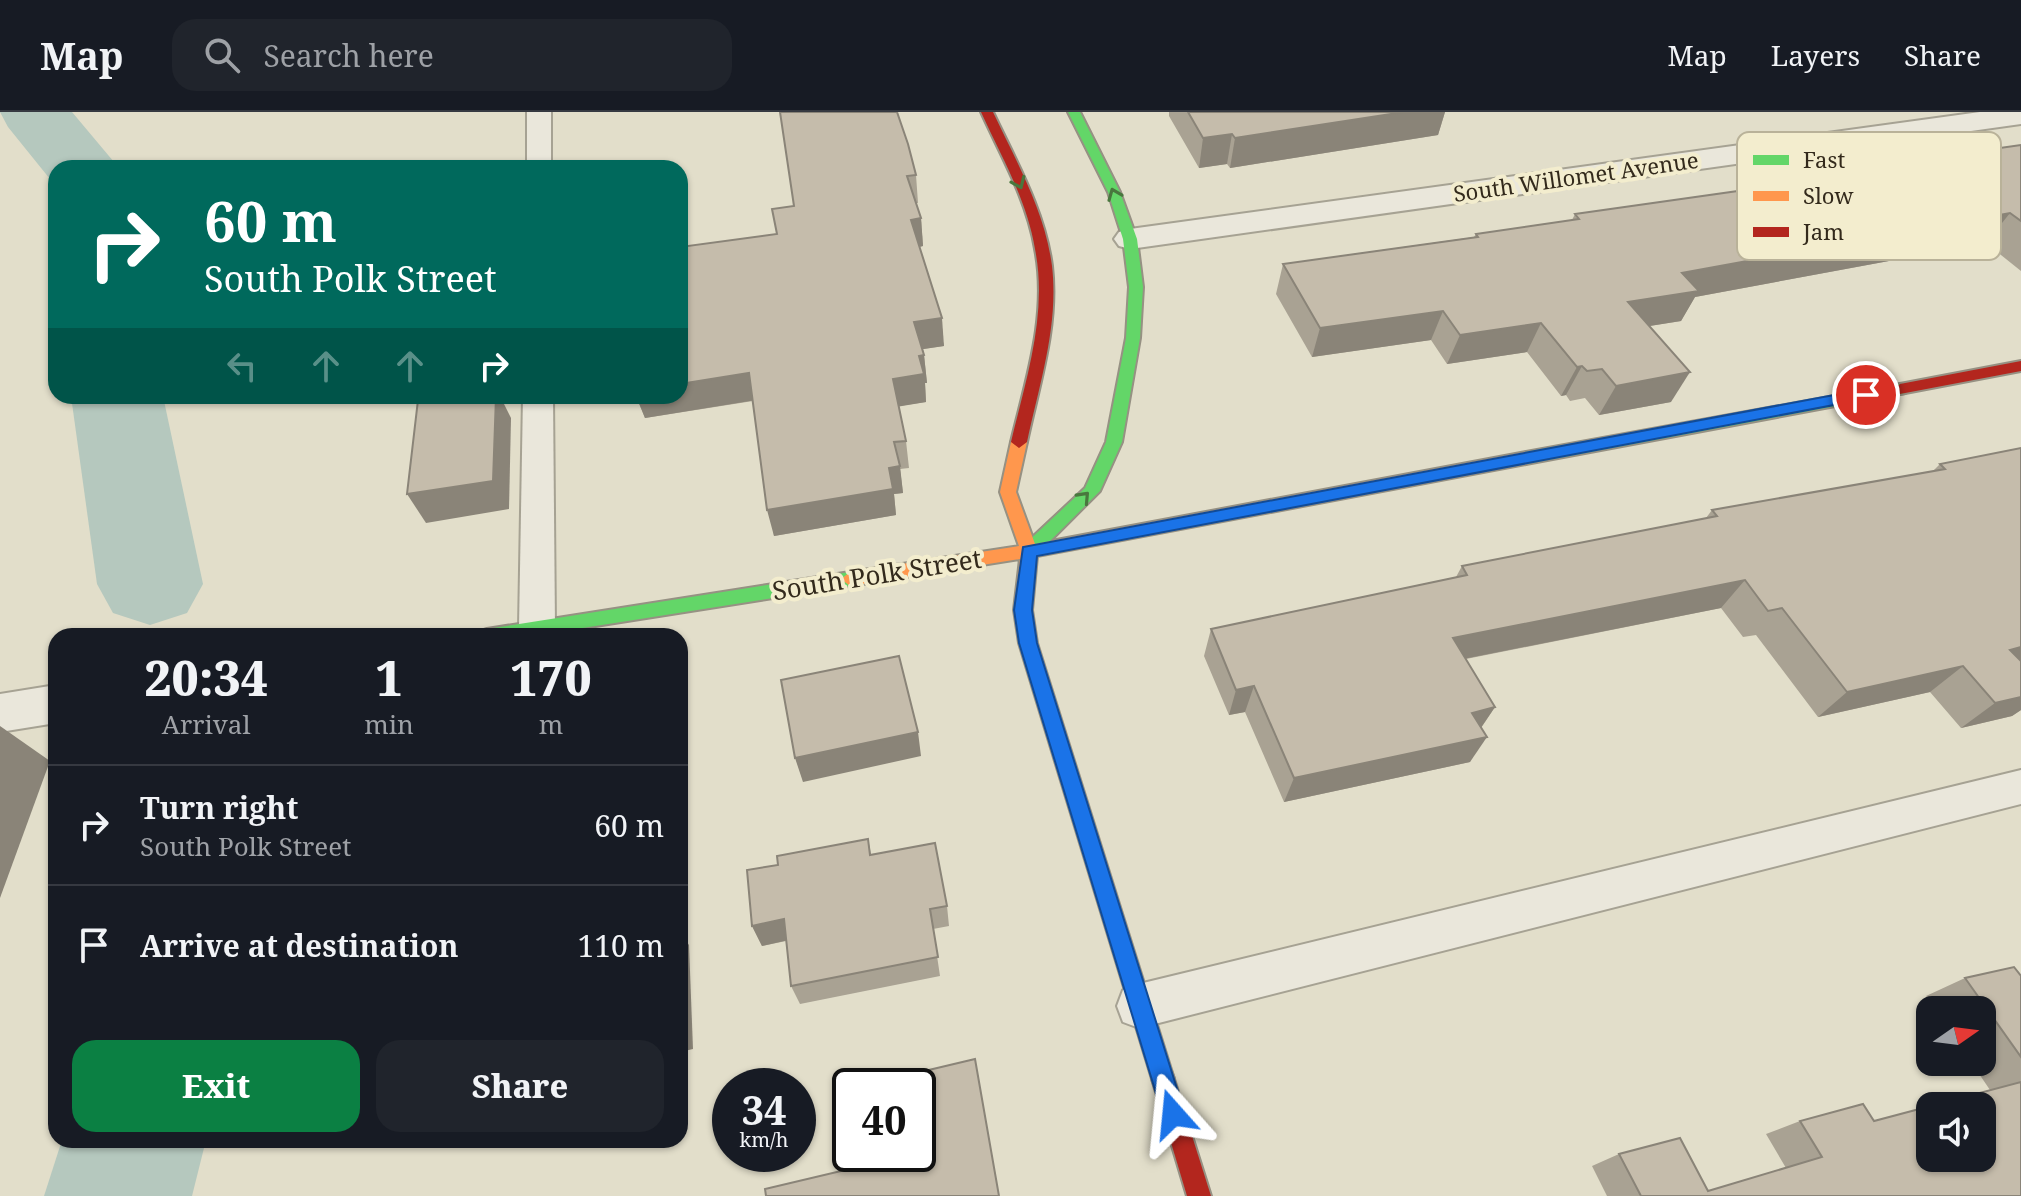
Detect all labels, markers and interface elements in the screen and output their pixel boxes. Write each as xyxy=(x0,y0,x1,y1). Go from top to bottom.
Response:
search box xyxy=(172,19,732,91)
text: Map xyxy=(40,29,124,81)
icon: search xyxy=(200,33,244,77)
text: Search here xyxy=(264,35,434,76)
text: Map xyxy=(1668,36,1727,74)
text: Layers xyxy=(1771,36,1860,74)
text: Share xyxy=(1904,36,1981,74)
legend xyxy=(1737,132,2001,260)
street label: South Willomet Avenue xyxy=(1451,144,1700,208)
text: Fast xyxy=(1803,144,1845,174)
one-way arrow xyxy=(1009,175,1025,190)
text: Slow xyxy=(1803,180,1853,210)
text: 60 m xyxy=(204,182,337,258)
one-way arrow xyxy=(1107,188,1124,202)
icon: right xyxy=(72,192,176,296)
text: Jam xyxy=(1802,216,1844,246)
text: South Polk Street xyxy=(204,254,497,303)
icon: left xyxy=(220,344,264,388)
icon: ahead xyxy=(304,344,348,388)
icon: ahead xyxy=(388,344,432,388)
icon: right xyxy=(472,344,516,388)
pin xyxy=(1832,361,1900,429)
icon: arrive xyxy=(1844,373,1888,417)
one-way arrow xyxy=(1075,492,1090,506)
street label: South Polk Street xyxy=(770,540,984,608)
text: 20:34 xyxy=(144,645,268,710)
text: 1 xyxy=(375,645,403,710)
text: 170 xyxy=(510,645,592,710)
text: Arrival xyxy=(162,706,251,742)
text: min xyxy=(364,706,414,742)
text: m xyxy=(539,706,563,742)
text: Turn right xyxy=(140,787,298,828)
icon: right xyxy=(72,803,116,847)
text: 60 m xyxy=(594,805,664,846)
text: South Polk Street xyxy=(140,828,351,864)
icon: arrive xyxy=(72,923,116,967)
text: Arrive at destination xyxy=(140,925,459,966)
text: 110 m xyxy=(578,925,664,966)
north arrow xyxy=(1916,996,1996,1076)
map controls xyxy=(1916,996,1996,1172)
button: Exit xyxy=(72,1040,360,1132)
button: Share xyxy=(376,1040,664,1132)
speed limit sign: 40 xyxy=(832,1068,936,1172)
position arrow xyxy=(1131,1072,1215,1156)
text: 34 xyxy=(741,1082,787,1137)
button: sound xyxy=(1916,1092,1996,1172)
text: km/h xyxy=(739,1126,789,1153)

